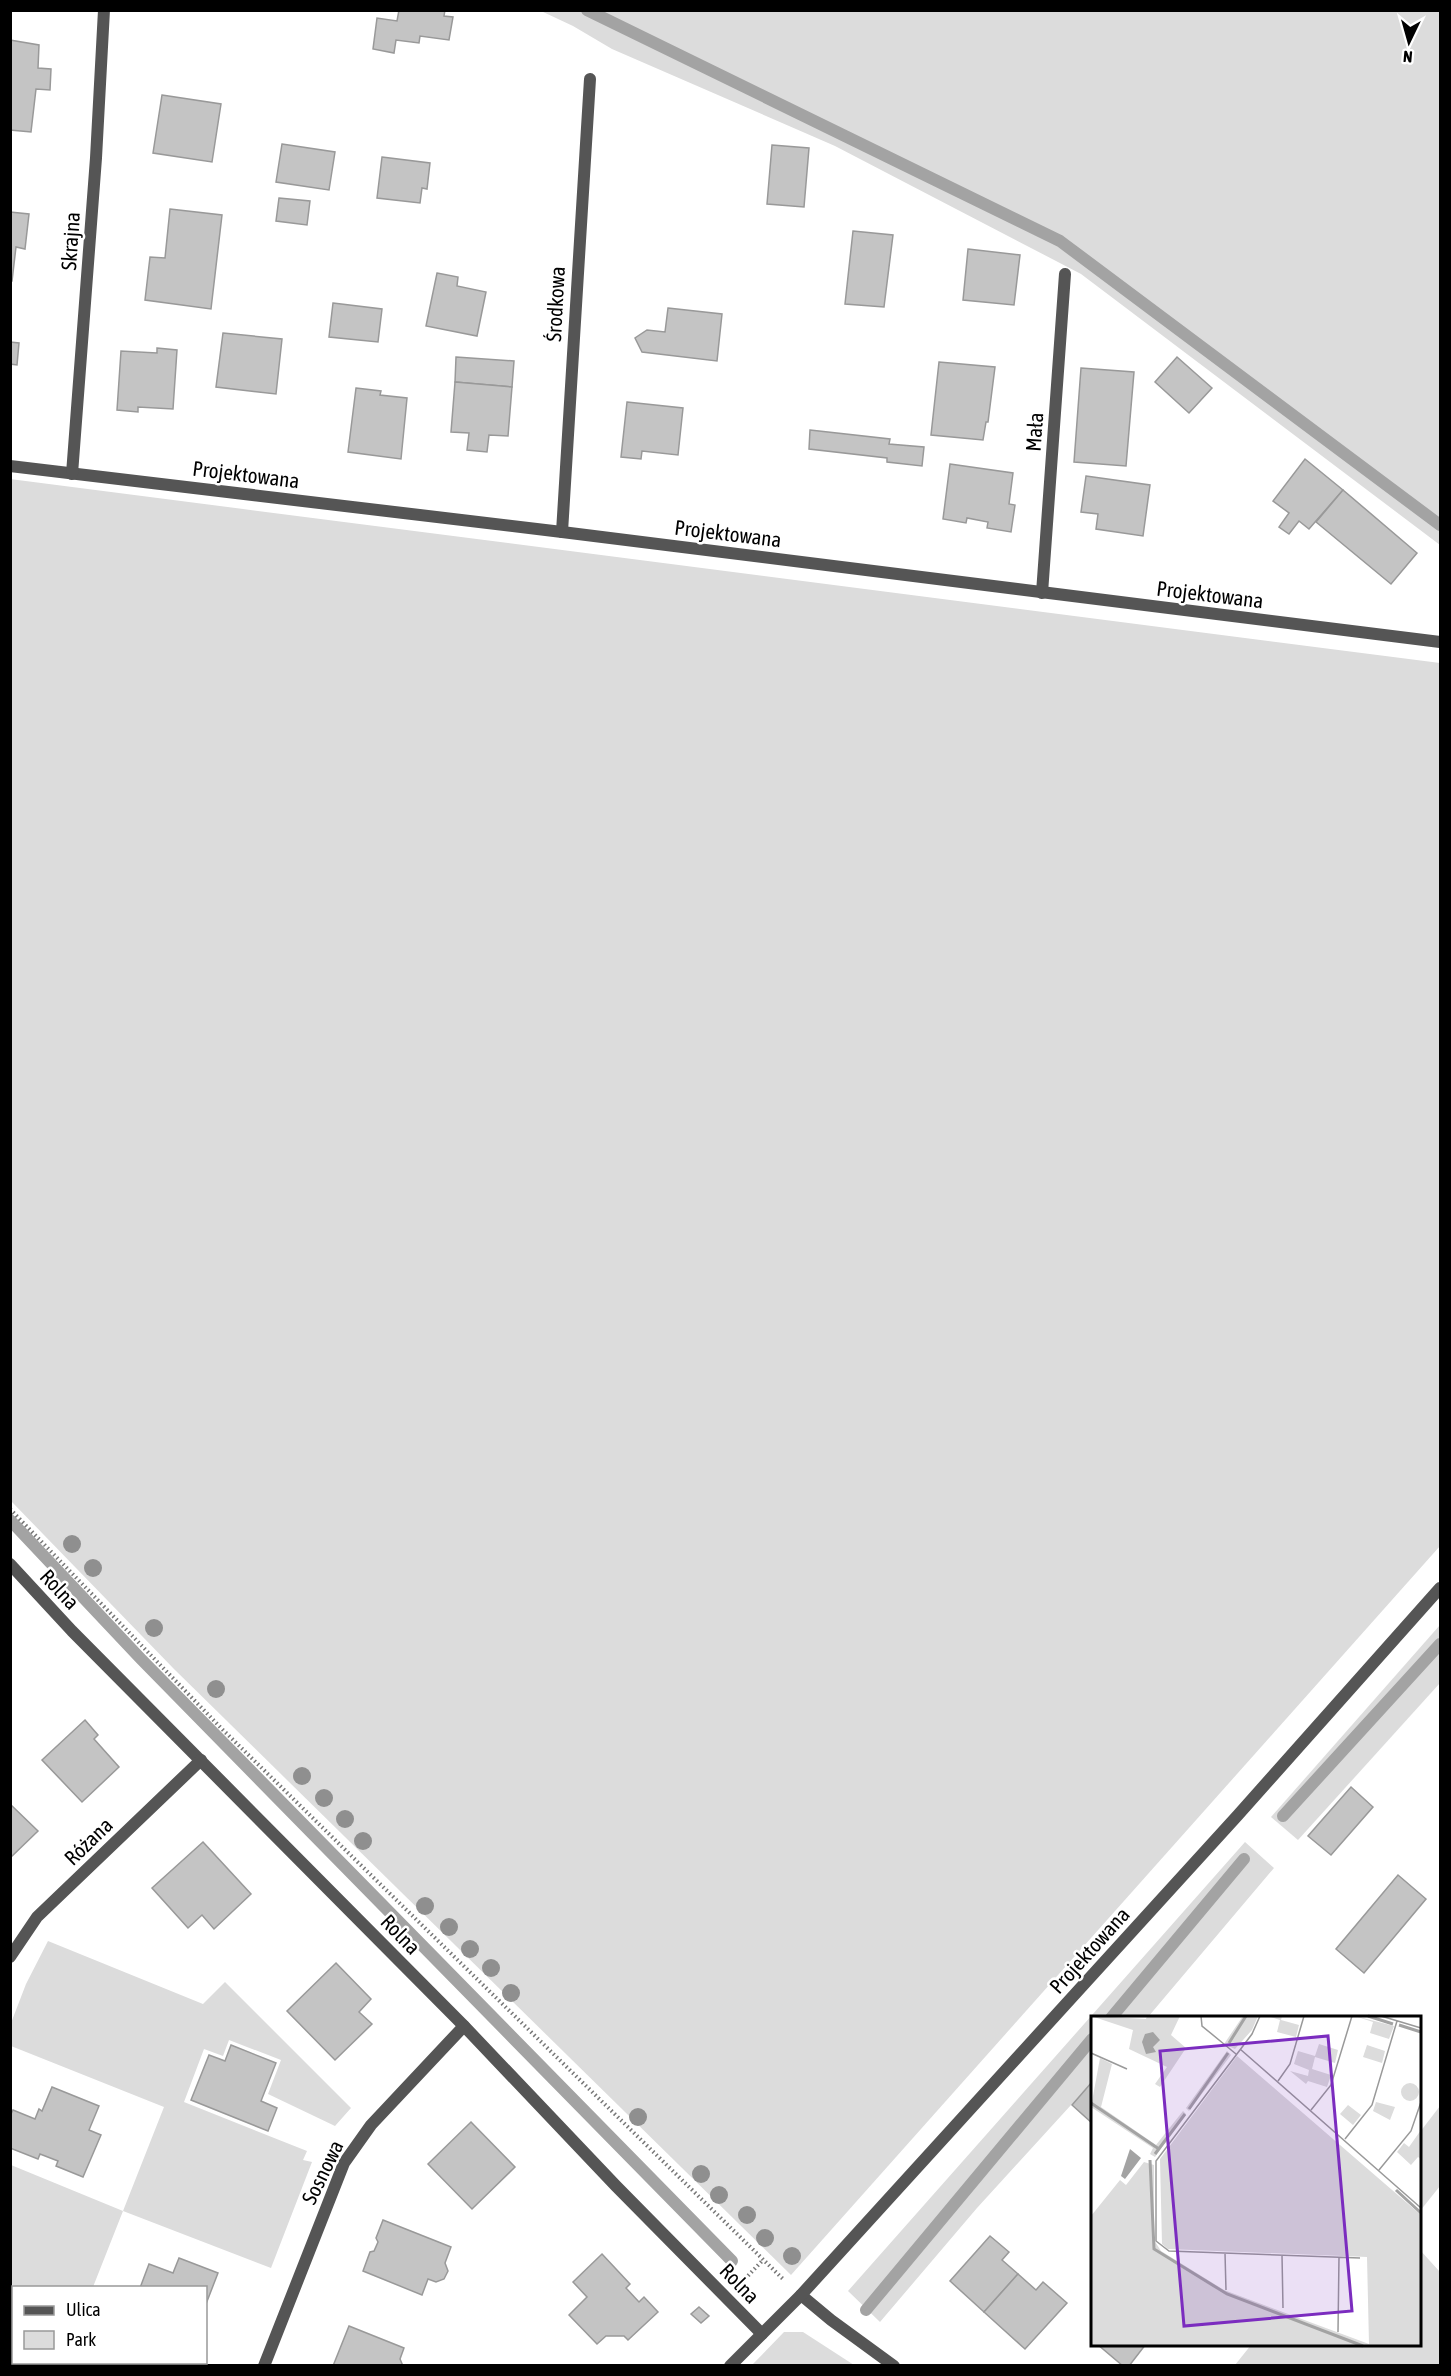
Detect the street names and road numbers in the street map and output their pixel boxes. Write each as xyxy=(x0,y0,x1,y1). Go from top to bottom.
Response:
street label: Skrajna xyxy=(56,211,84,271)
street label: Środkowa xyxy=(541,266,569,342)
street label: Mała xyxy=(1021,412,1047,452)
street label: Projektowana xyxy=(191,456,301,492)
street label: Projektowana xyxy=(673,515,783,551)
street label: Projektowana xyxy=(1155,576,1265,612)
street label: Rolna xyxy=(36,1564,84,1614)
street label: Różana xyxy=(59,1812,117,1870)
street label: Projektowana xyxy=(1044,1902,1134,1998)
street label: Rolna xyxy=(376,1909,426,1959)
street label: Sosnowa xyxy=(296,2136,348,2208)
street label: Rolna xyxy=(715,2258,765,2308)

